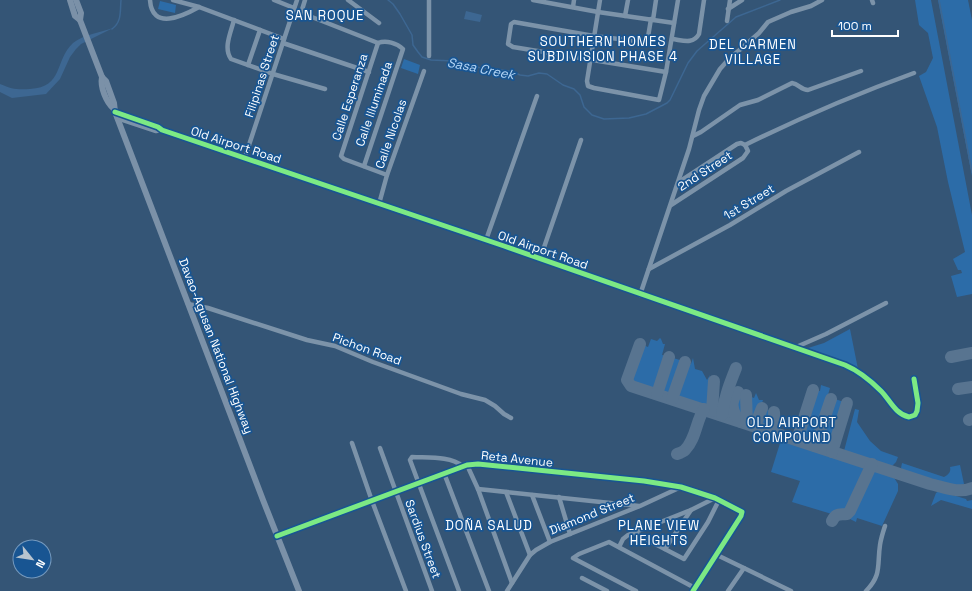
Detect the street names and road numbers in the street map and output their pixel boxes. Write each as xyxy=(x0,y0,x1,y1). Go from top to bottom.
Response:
street label: Filipinas Street xyxy=(241,33,283,119)
street label: Calle Esperanza xyxy=(328,52,372,142)
street label: Calle Illuminada xyxy=(352,59,396,149)
street label: Calle Nicolas xyxy=(372,97,410,171)
street label: Old Airport Road xyxy=(189,123,283,167)
street label: 2nd Street xyxy=(675,147,735,195)
street label: 1st Street xyxy=(721,181,777,223)
street label: Old Airport Road xyxy=(496,227,590,273)
street label: Davao-Agusan National Highway xyxy=(175,256,257,436)
street label: Pichon Road xyxy=(330,329,404,369)
street label: Reta Avenue xyxy=(480,447,554,471)
street label: Diamond Street xyxy=(547,490,637,538)
street label: Sardius Street xyxy=(401,497,445,581)

